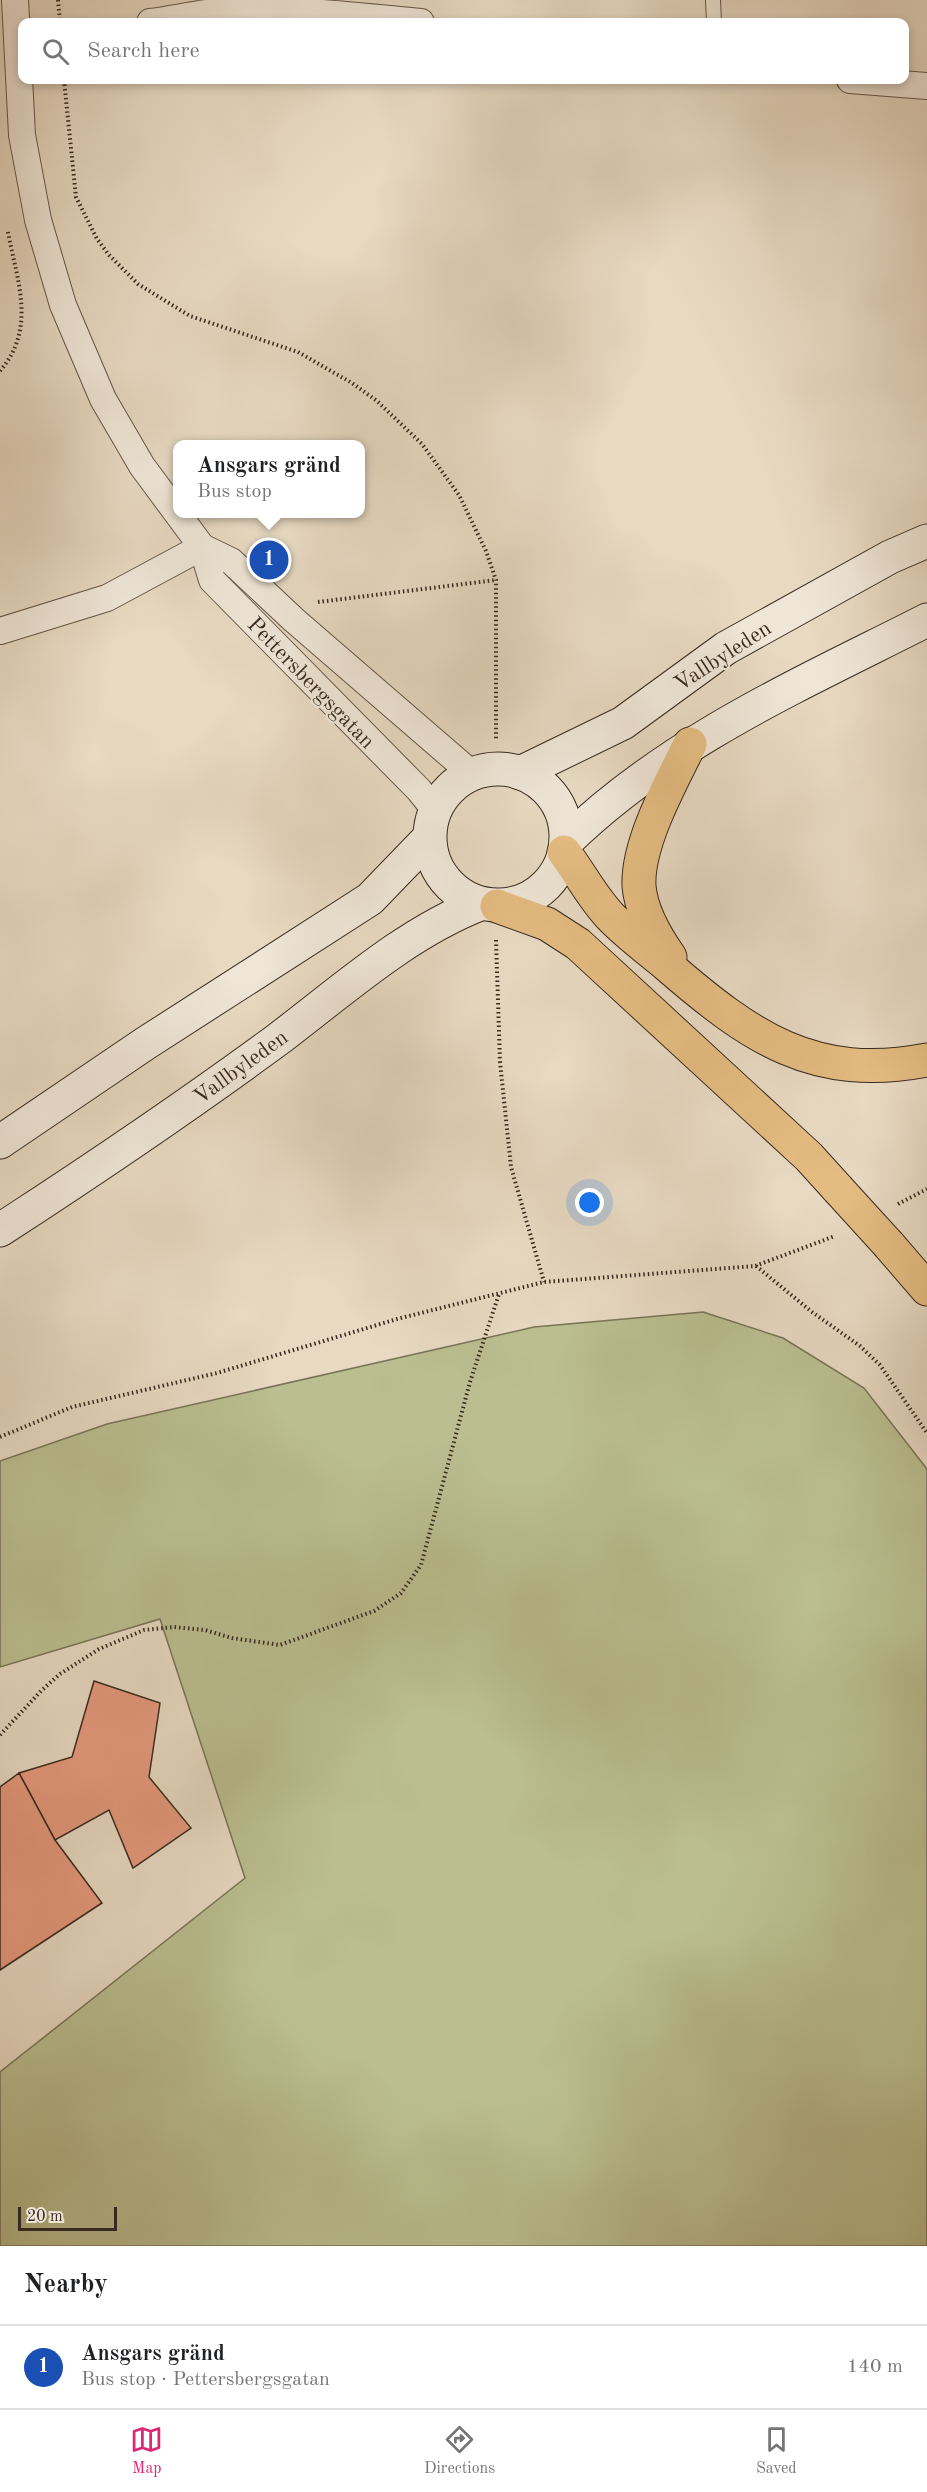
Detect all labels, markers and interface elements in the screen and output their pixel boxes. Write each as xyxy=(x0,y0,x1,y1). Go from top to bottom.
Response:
search box xyxy=(18,18,909,84)
icon: search xyxy=(39,35,72,68)
text: Search here xyxy=(87,40,200,62)
popup xyxy=(173,440,365,518)
text: Ansgars gränd xyxy=(197,455,341,477)
text: Bus stop xyxy=(197,482,272,502)
pin: 1 xyxy=(250,538,288,582)
street label: Pettersbergsgatan xyxy=(243,614,379,753)
street label: Vallbyleden xyxy=(671,617,775,696)
street label: Vallbyleden xyxy=(190,1026,292,1109)
your location xyxy=(575,1188,604,1217)
scale bar xyxy=(18,2204,117,2232)
text: 20 m xyxy=(27,2209,63,2225)
text: Nearby xyxy=(24,2272,108,2298)
text: Ansgars gränd xyxy=(81,2343,225,2365)
text: 1 xyxy=(38,2357,49,2377)
text: 140 m xyxy=(847,2357,903,2377)
text: Bus stop · Pettersbergsgatan xyxy=(81,2370,330,2390)
tab: Map xyxy=(130,2423,163,2479)
tab: Directions xyxy=(424,2423,495,2479)
tab: Saved xyxy=(756,2423,797,2479)

